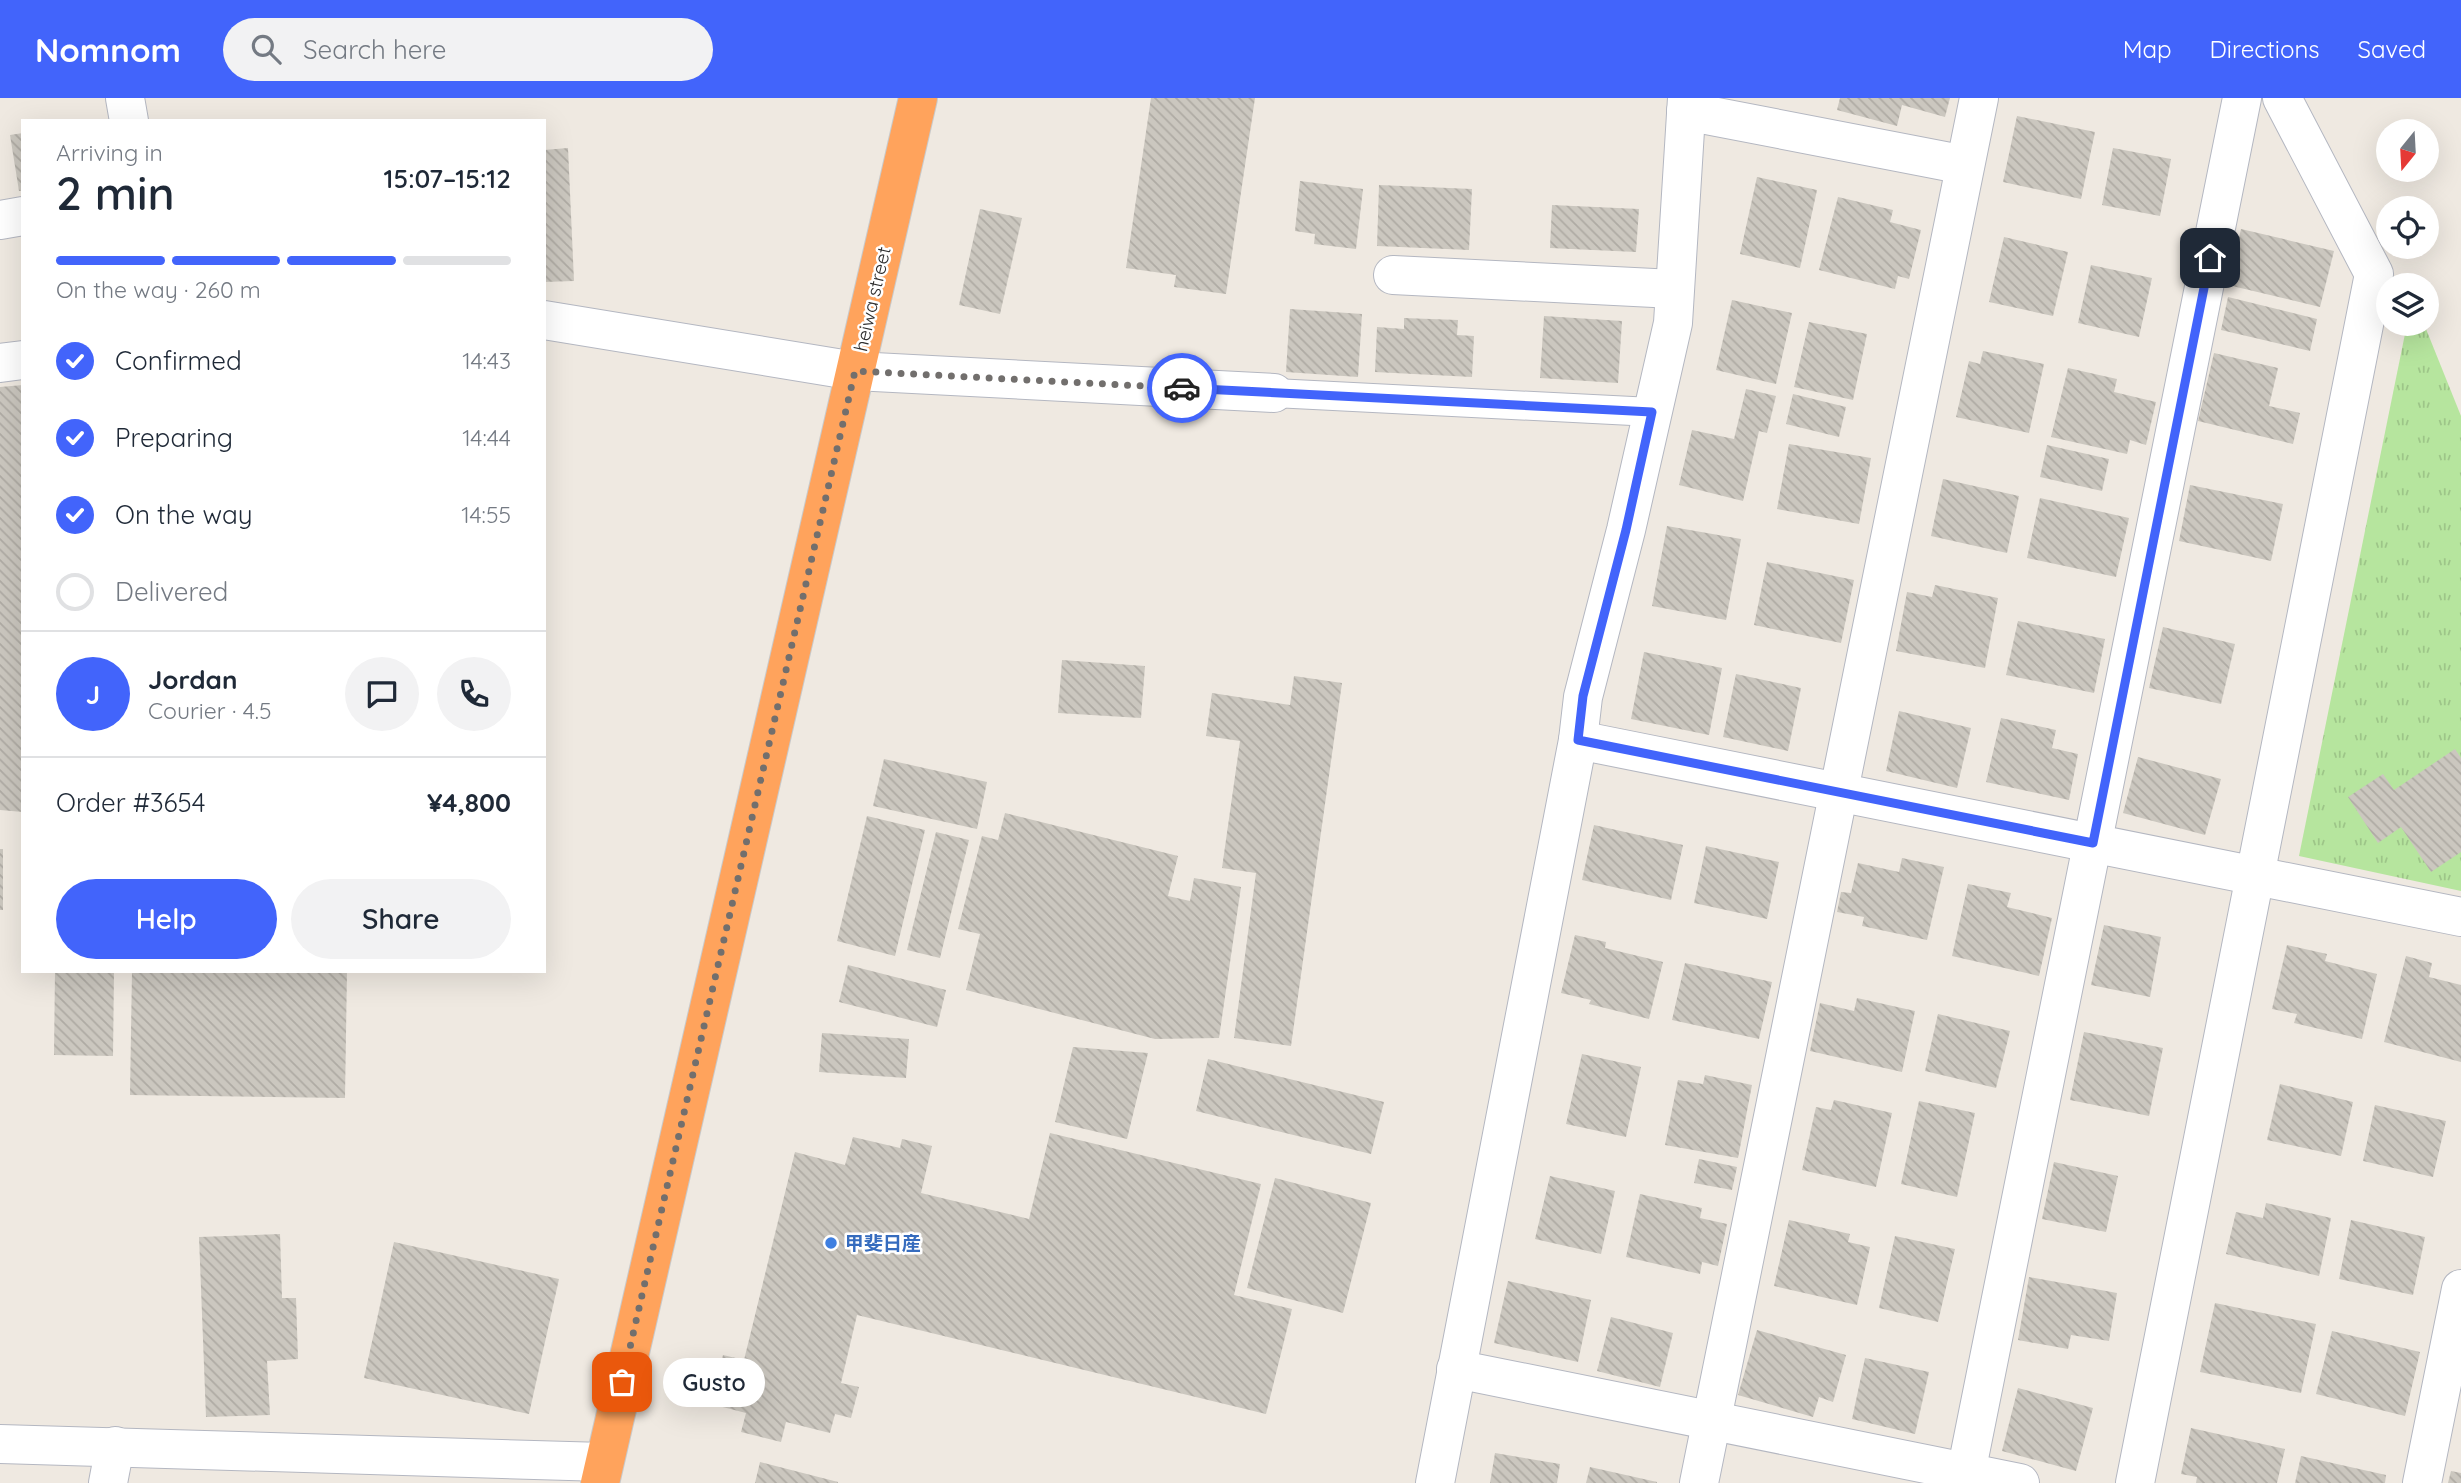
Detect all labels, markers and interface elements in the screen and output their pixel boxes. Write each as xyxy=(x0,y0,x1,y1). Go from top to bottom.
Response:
search box xyxy=(223,18,713,81)
text: Nomnom xyxy=(35,29,181,70)
icon: search xyxy=(247,30,285,68)
text: Search here xyxy=(303,33,447,66)
text: Map xyxy=(2123,34,2172,64)
text: Directions xyxy=(2210,34,2320,64)
text: Saved xyxy=(2358,34,2426,64)
north arrow xyxy=(2376,119,2440,182)
map controls xyxy=(2376,119,2439,336)
text: Arriving in xyxy=(56,138,163,167)
text: 15:07–15:12 xyxy=(383,162,511,195)
text: 2 min xyxy=(56,164,175,222)
button: locate xyxy=(2376,196,2439,259)
pin xyxy=(2180,228,2240,288)
icon: home xyxy=(2191,239,2229,277)
street label: heiwa street xyxy=(848,244,896,354)
button: layers xyxy=(2376,273,2439,336)
text: On the way · 260 m xyxy=(56,275,261,304)
icon: check xyxy=(56,342,94,380)
text: Confirmed xyxy=(115,344,242,377)
text: 14:43 xyxy=(462,346,511,375)
courier xyxy=(1147,353,1217,423)
icon: car xyxy=(1163,369,1201,407)
icon: check xyxy=(56,419,94,457)
text: Preparing xyxy=(115,421,233,454)
text: 14:44 xyxy=(462,423,511,452)
icon: check xyxy=(56,496,94,534)
text: On the way xyxy=(115,498,253,531)
text: 14:55 xyxy=(461,500,511,529)
text: Delivered xyxy=(115,575,228,608)
button: chat xyxy=(345,657,419,731)
button: phone xyxy=(437,657,511,731)
text: Jordan xyxy=(148,663,237,696)
text: J xyxy=(86,678,100,711)
text: Courier · 4.5 xyxy=(148,696,272,725)
text: Order #3654 xyxy=(56,786,205,819)
text: ¥4,800 xyxy=(427,786,511,819)
button: Help xyxy=(56,879,277,959)
button: Share xyxy=(291,879,511,959)
place label: 甲斐日産 xyxy=(845,1231,921,1255)
marker: 甲斐日産 xyxy=(823,1235,839,1251)
pin xyxy=(592,1352,652,1412)
callout: Gusto xyxy=(664,1358,766,1406)
icon: bag xyxy=(603,1363,641,1401)
text: Gusto xyxy=(682,1368,746,1397)

